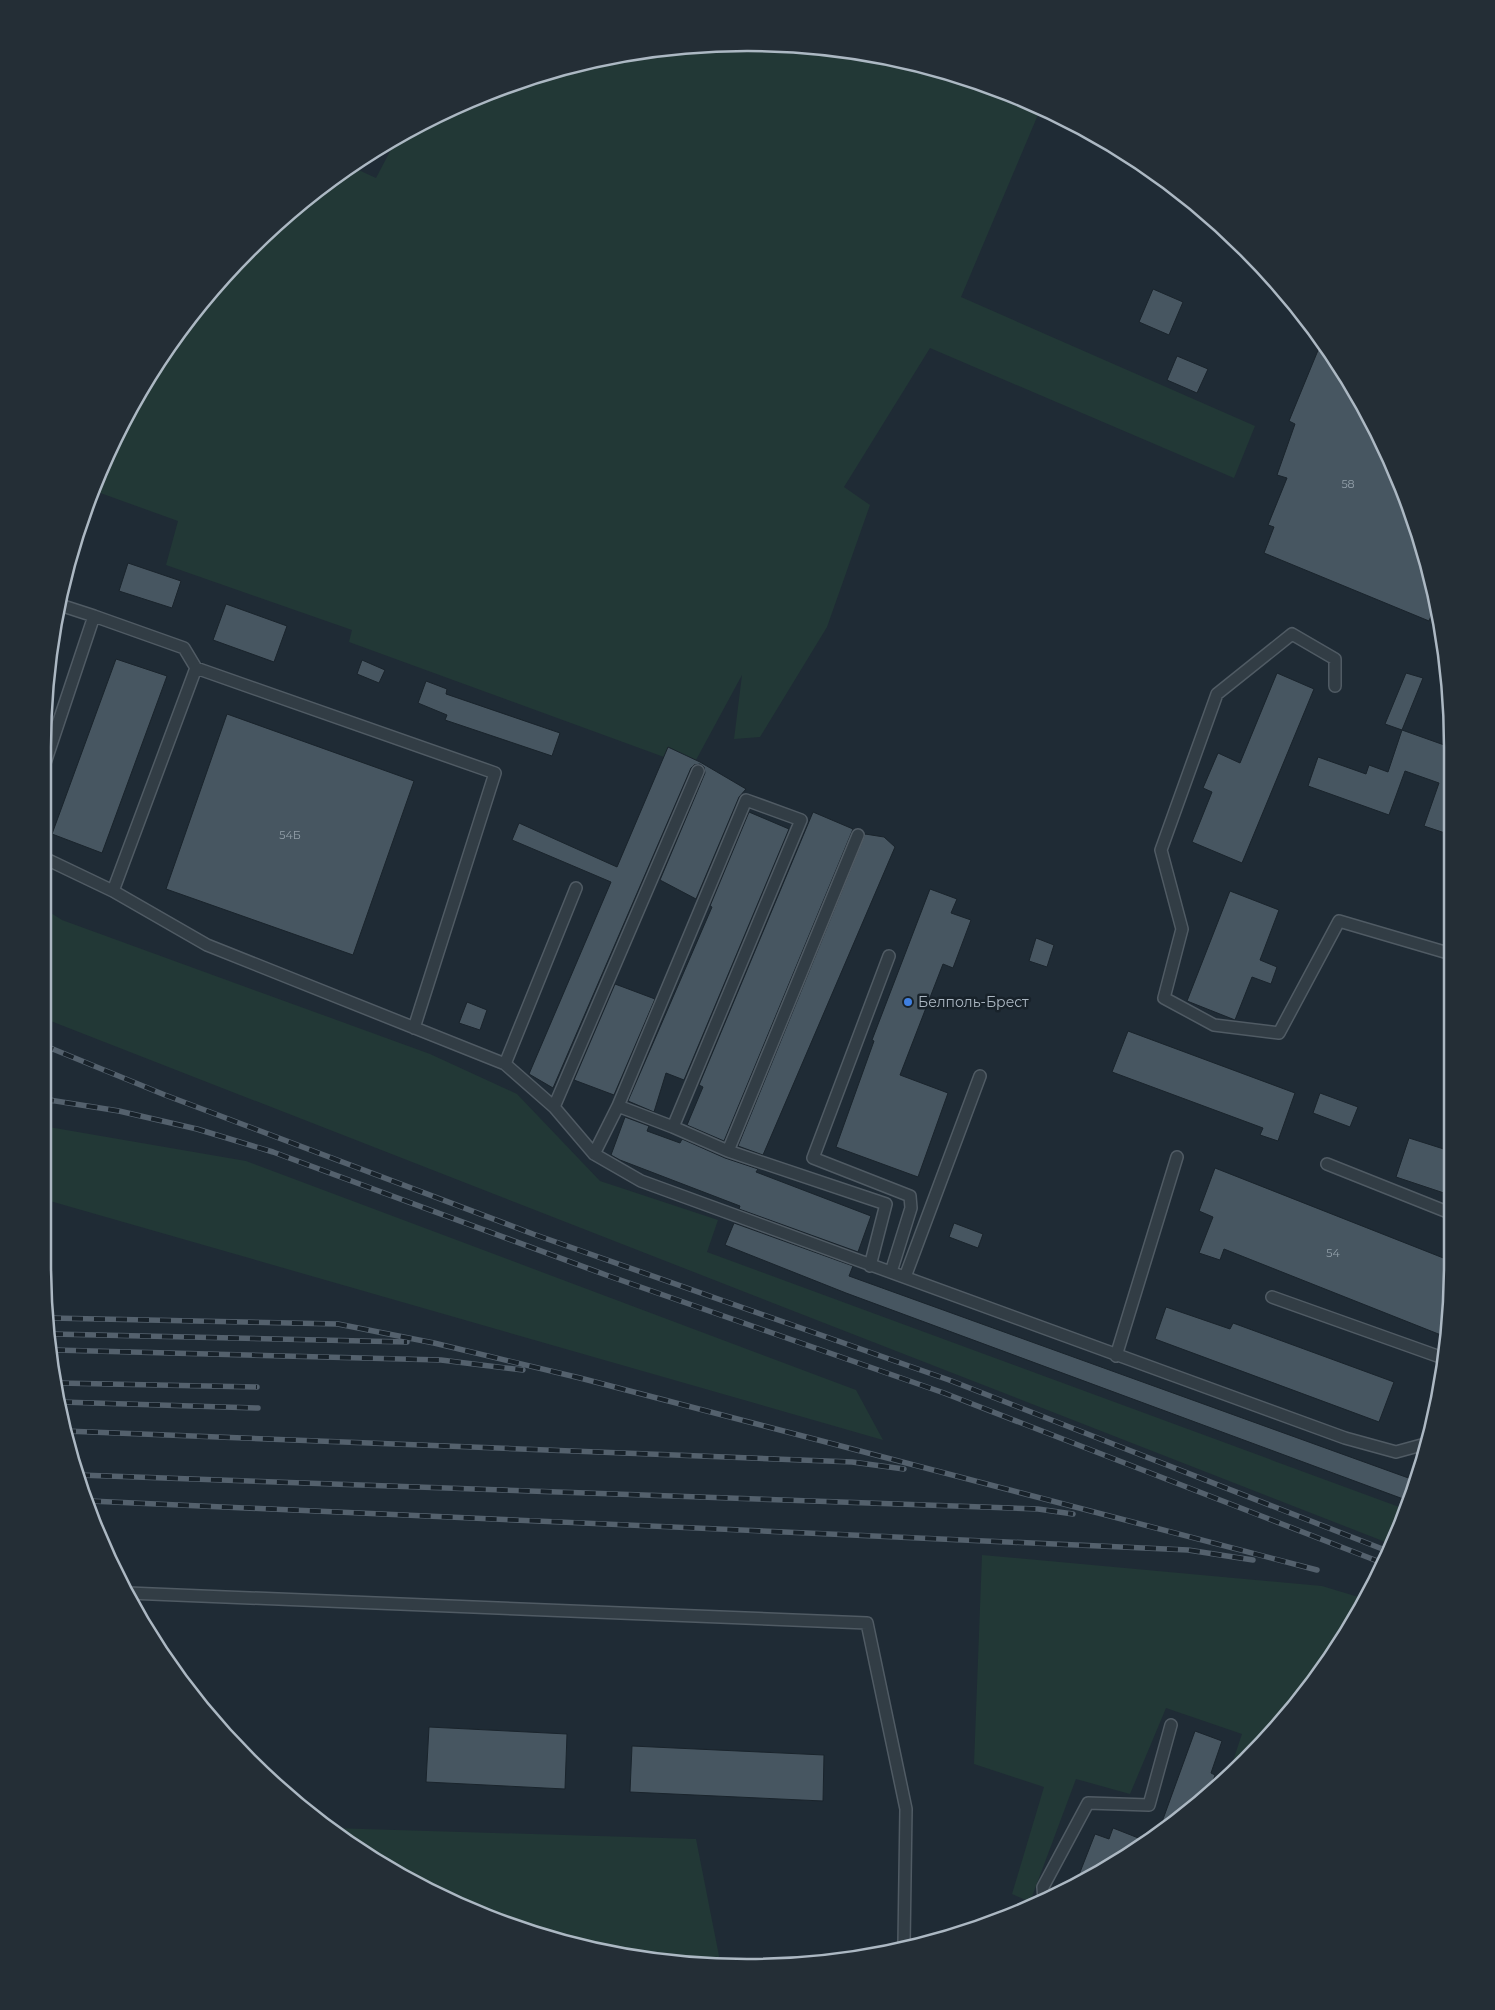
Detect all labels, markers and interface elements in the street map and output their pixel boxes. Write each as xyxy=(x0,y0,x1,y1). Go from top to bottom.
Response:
house number: 58 xyxy=(1341,477,1355,491)
house number: 54Б xyxy=(279,828,301,842)
place label: Белполь-Брест xyxy=(918,993,1029,1011)
marker: Белполь-Брест xyxy=(902,996,914,1008)
house number: 54 xyxy=(1326,1246,1340,1260)

